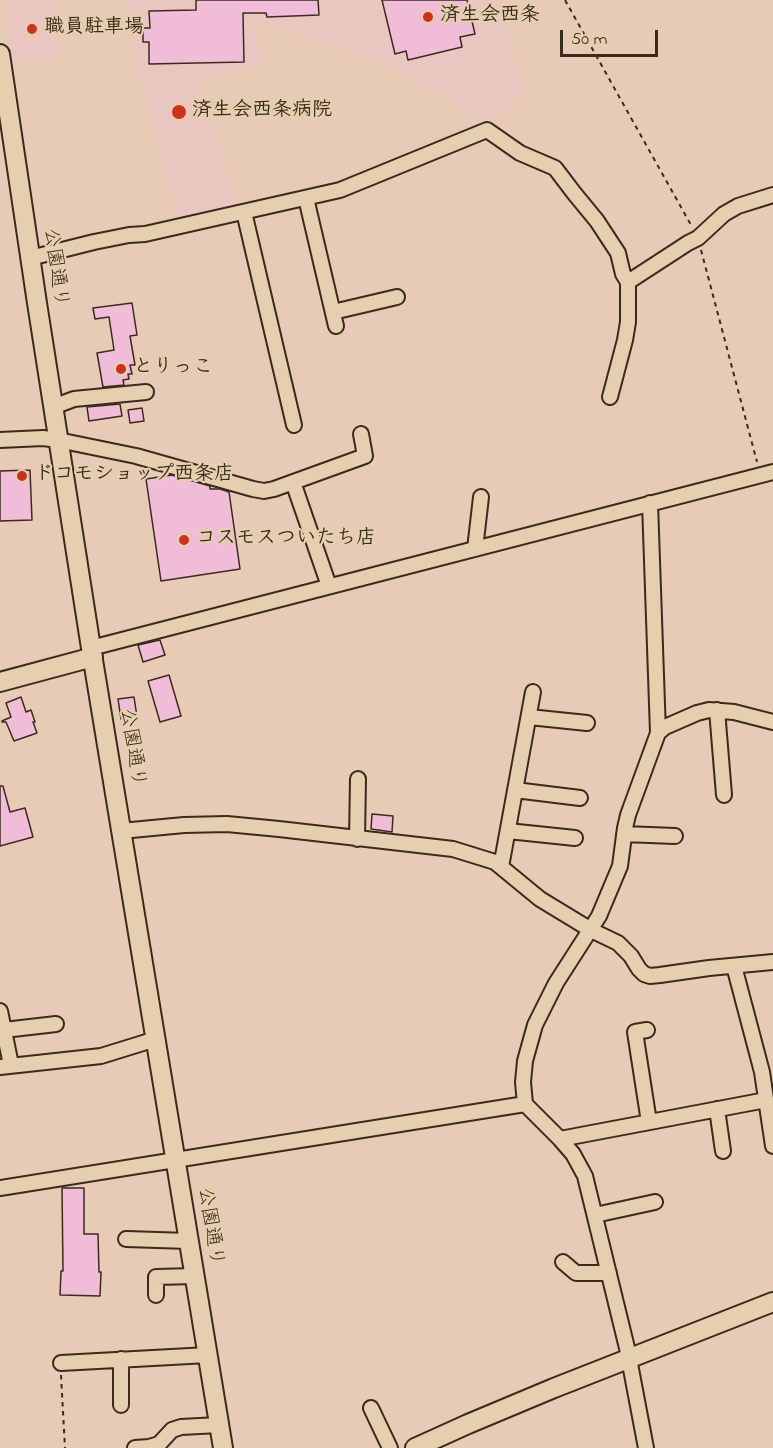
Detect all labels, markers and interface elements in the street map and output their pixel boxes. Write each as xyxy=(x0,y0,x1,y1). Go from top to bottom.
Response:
place label: 済生会西条 xyxy=(440,5,540,29)
marker: 済生会西条 xyxy=(421,10,435,24)
place label: 職員駐車場 xyxy=(44,17,144,41)
scale bar xyxy=(563,18,660,56)
marker: 職員駐車場 xyxy=(25,22,39,36)
text: 50 m xyxy=(571,27,608,53)
place label: 済生会西条病院 xyxy=(192,100,332,124)
marker: 済生会西条病院 xyxy=(170,103,188,121)
street label: 公園通り xyxy=(37,227,71,309)
place label: とりっこ xyxy=(133,357,213,381)
marker: とりっこ xyxy=(114,362,128,376)
place label: ドコモショップ西条店 xyxy=(34,464,234,488)
marker: ドコモショップ西条店 xyxy=(15,469,29,483)
place label: コスモスついたち店 xyxy=(196,528,376,552)
marker: コスモスついたち店 xyxy=(177,533,191,547)
street label: 公園通り xyxy=(113,707,149,789)
street label: 公園通り xyxy=(191,1186,227,1268)

